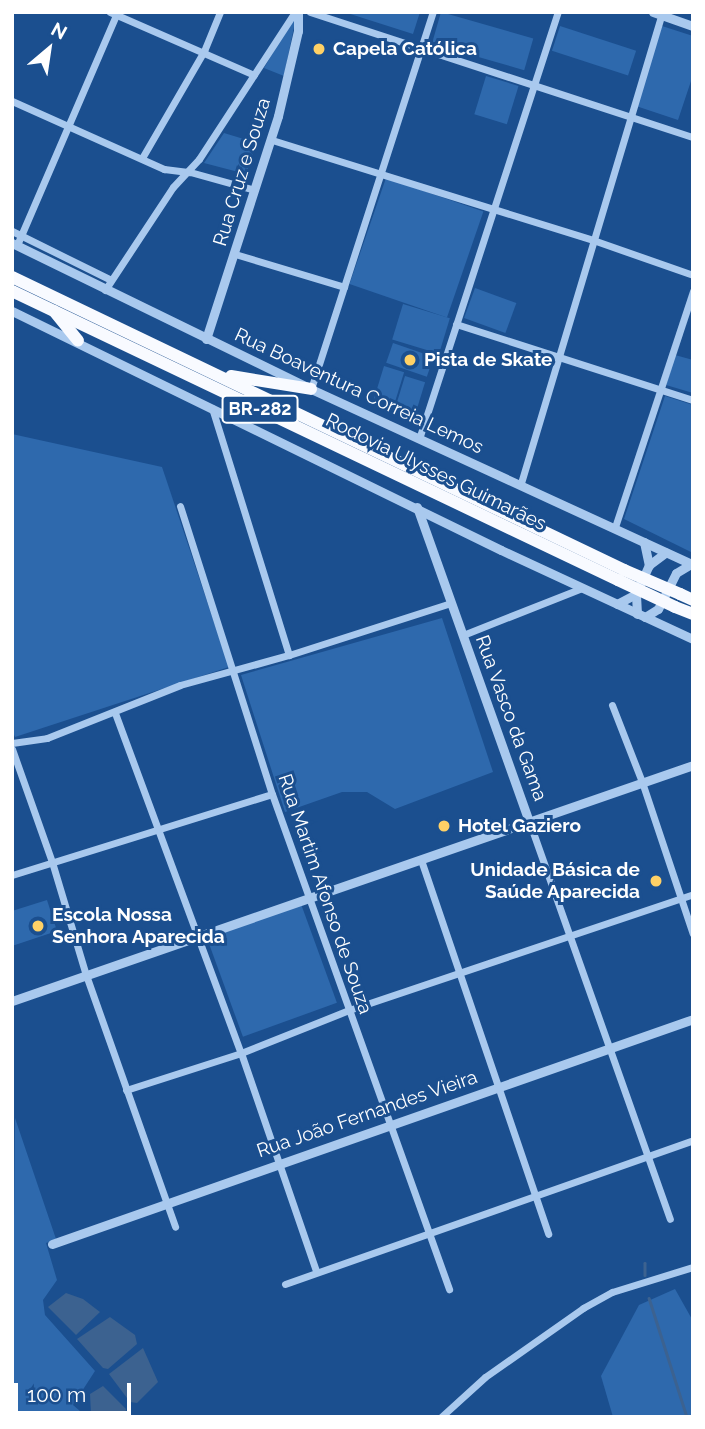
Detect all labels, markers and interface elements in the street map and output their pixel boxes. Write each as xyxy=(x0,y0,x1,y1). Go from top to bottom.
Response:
north arrow xyxy=(14,14,84,84)
text: N xyxy=(48,17,71,44)
place label: Capela Católica xyxy=(333,38,477,60)
marker: Capela Católica xyxy=(311,41,327,57)
street label: Rua Cruz e Souza xyxy=(209,95,275,249)
street label: Rua Boaventura Correia Lemos xyxy=(231,323,487,459)
place label: Pista de Skate xyxy=(424,349,552,371)
marker: Pista de Skate xyxy=(402,352,418,368)
road number: BR-282 xyxy=(222,394,298,424)
street label: Rodovia Ulysses Guimarães xyxy=(322,409,550,535)
street label: Rua Vasco da Gama xyxy=(470,632,552,804)
street label: Rua Martim Afonso de Souza xyxy=(273,771,377,1017)
place label: Hotel Gaziero xyxy=(458,815,581,837)
marker: Hotel Gaziero xyxy=(436,818,452,834)
place label: Unidade Básica de Saúde Aparecida xyxy=(470,859,640,903)
marker: Unidade Básica de Saúde Aparecida xyxy=(646,871,666,891)
place label: Escola Nossa Senhora Aparecida xyxy=(52,904,225,948)
marker: Escola Nossa Senhora Aparecida xyxy=(30,918,46,934)
street label: Rua João Fernandes Vieira xyxy=(253,1065,481,1163)
scale bar xyxy=(18,1370,135,1414)
text: 100 m xyxy=(27,1382,86,1407)

